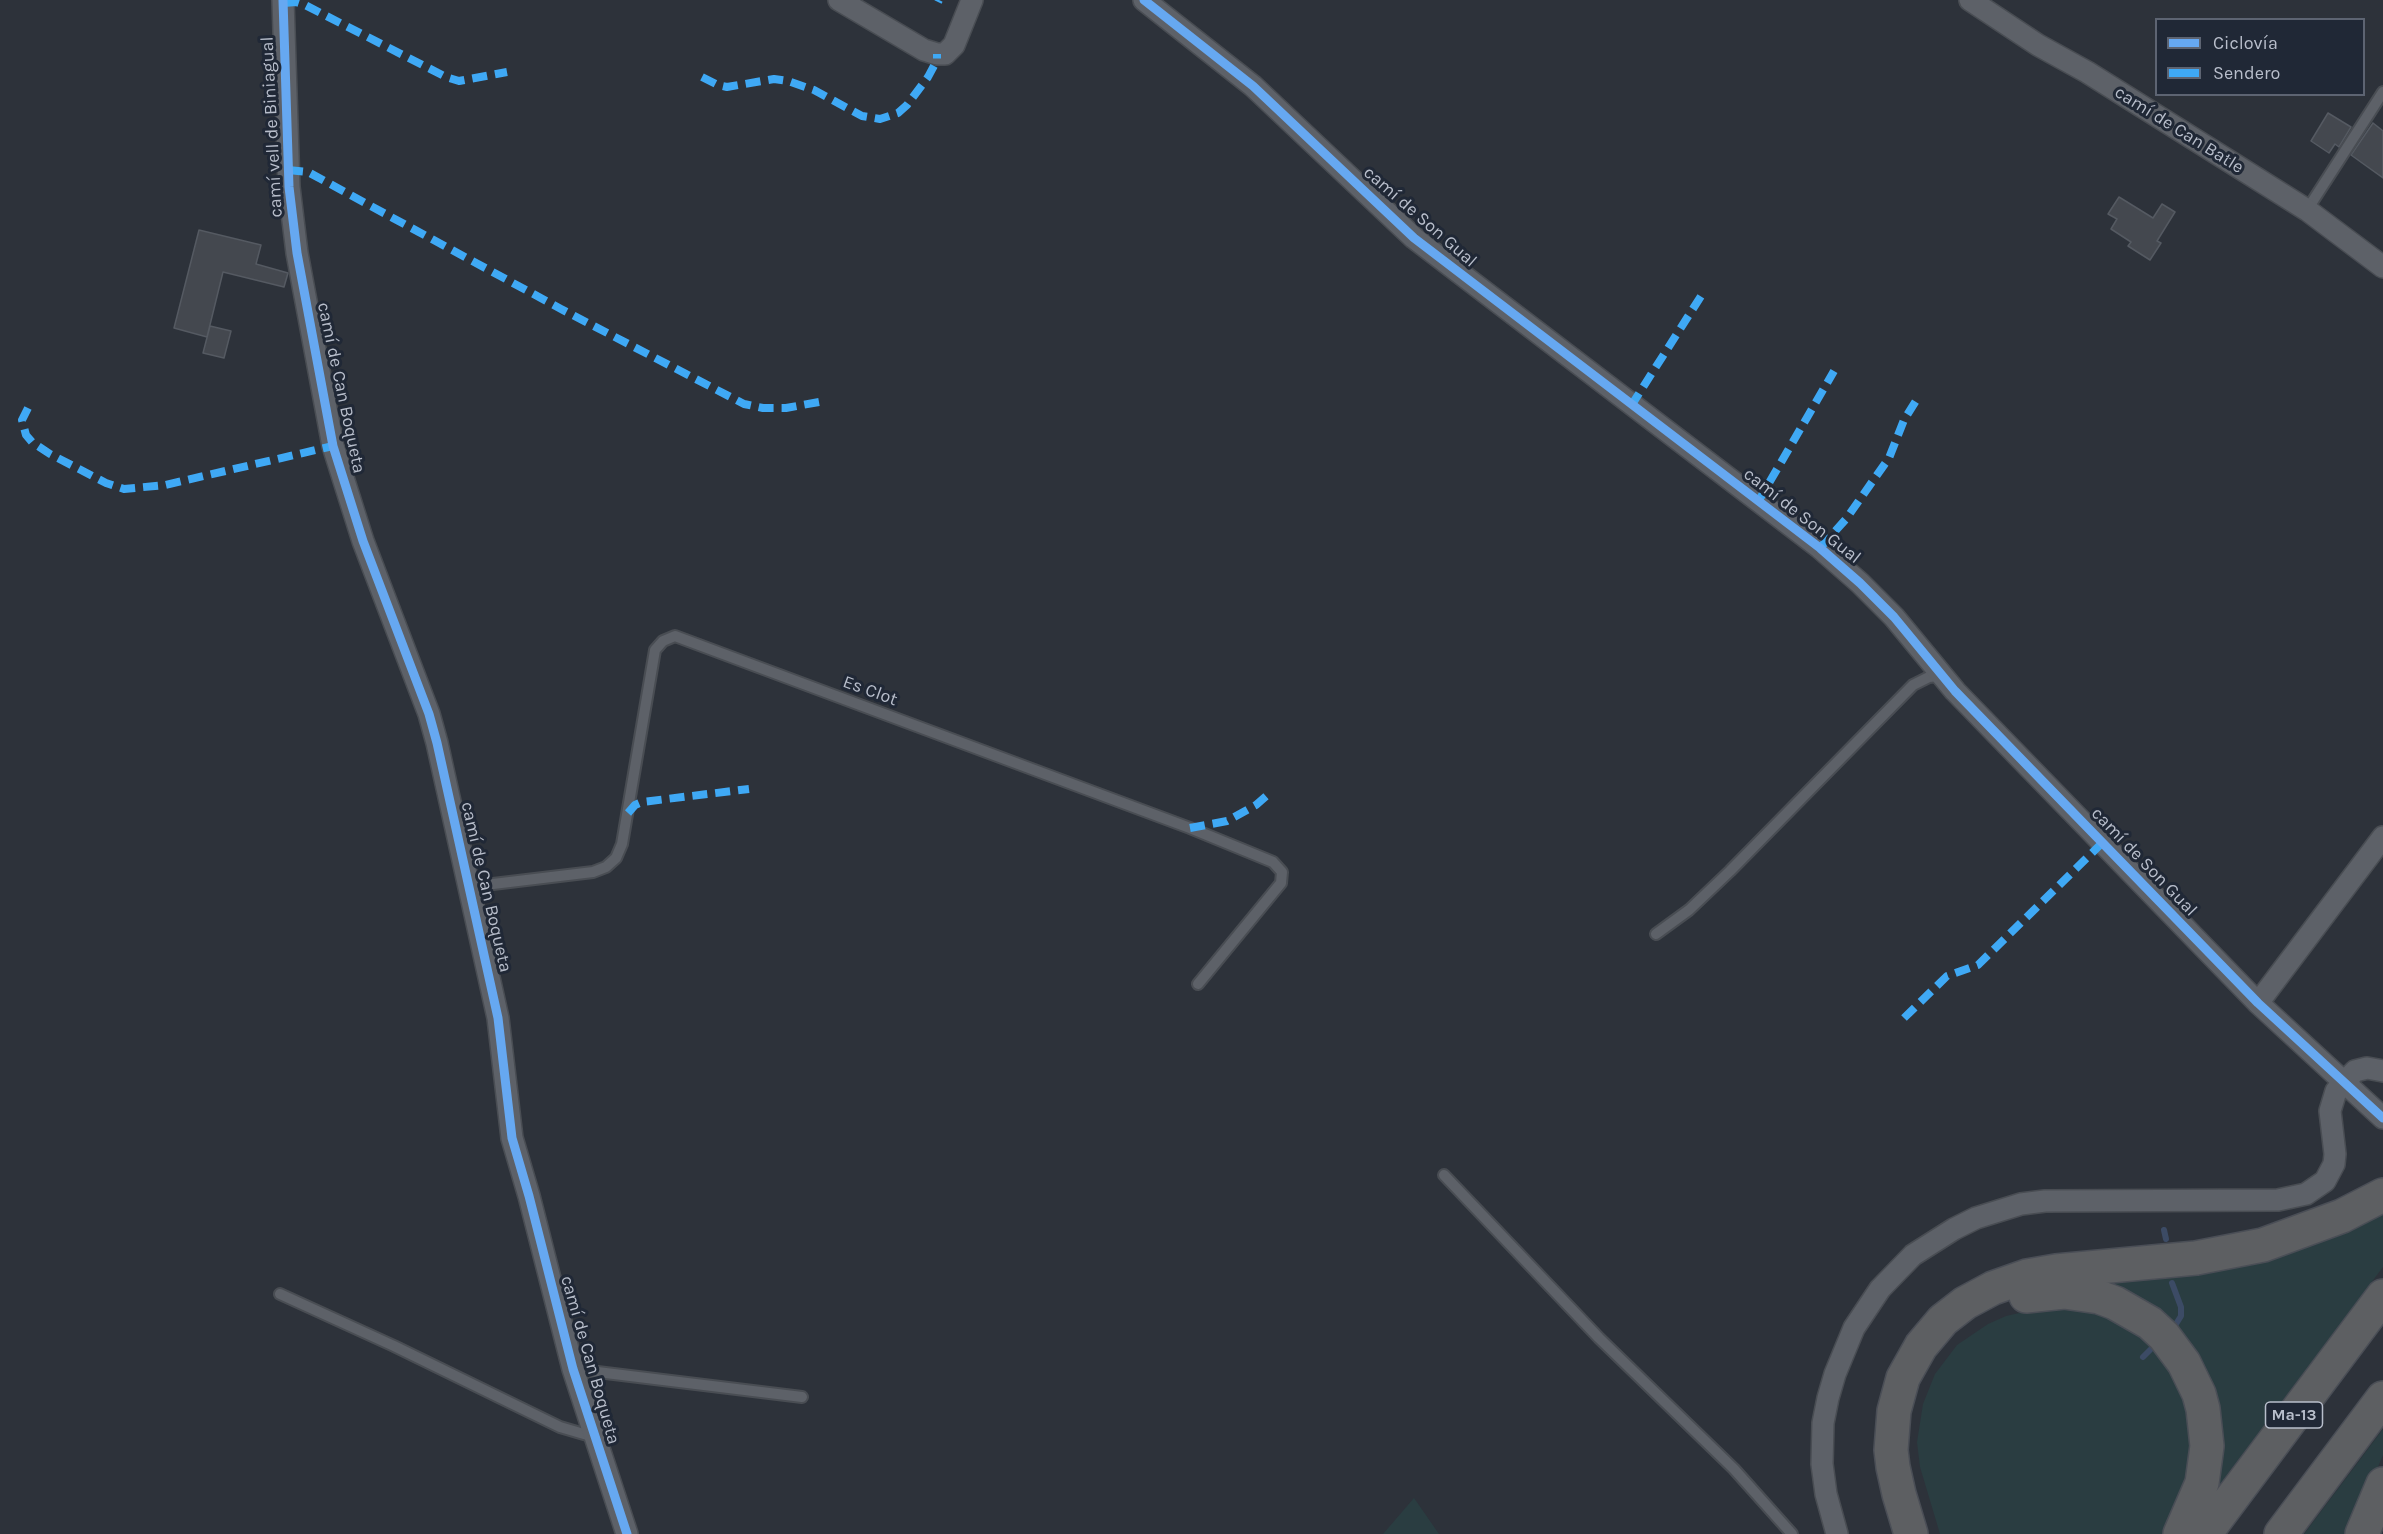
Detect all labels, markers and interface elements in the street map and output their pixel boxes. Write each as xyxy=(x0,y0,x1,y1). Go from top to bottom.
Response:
legend xyxy=(2155,18,2365,96)
text: Ciclovía xyxy=(2213,32,2278,54)
street label: camí vell de Biniagual xyxy=(256,36,288,218)
text: Sendero xyxy=(2213,62,2280,84)
street label: camí de Can Batle xyxy=(2110,82,2248,178)
street label: camí de Son Gual xyxy=(1359,162,1481,272)
street label: camí de Can Boqueta xyxy=(312,301,370,475)
street label: camí de Son Gual xyxy=(1739,463,1865,569)
street label: Es Clot xyxy=(840,671,900,711)
street label: camí de Can Boqueta xyxy=(456,800,516,974)
street label: camí de Son Gual xyxy=(2087,803,2201,921)
street label: camí de Can Boqueta xyxy=(556,1273,624,1447)
road number: Ma-13 xyxy=(2266,1402,2322,1428)

